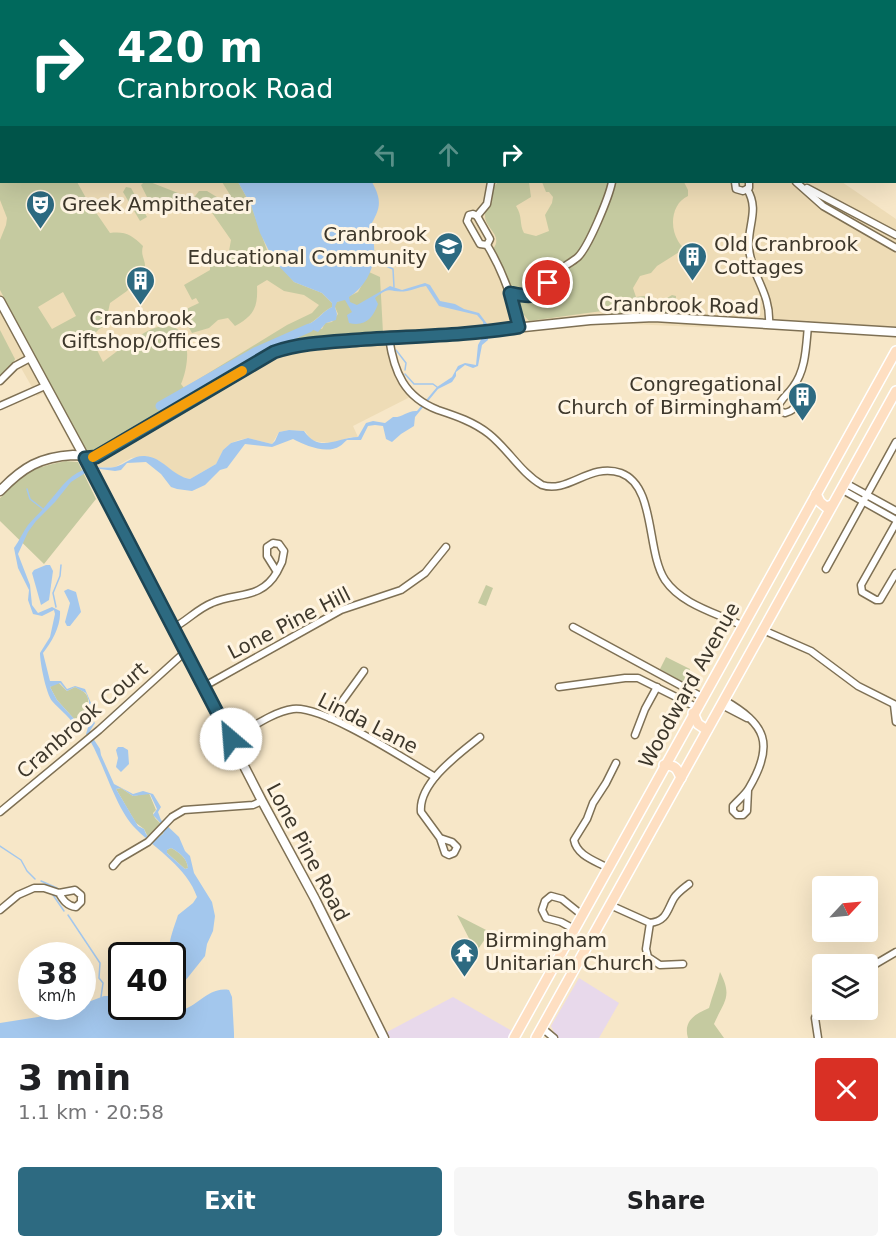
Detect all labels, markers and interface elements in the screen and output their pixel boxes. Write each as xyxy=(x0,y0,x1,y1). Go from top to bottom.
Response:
text: 420 m xyxy=(117,23,263,72)
icon: right xyxy=(18,24,96,102)
text: Cranbrook Road xyxy=(117,73,333,104)
icon: left xyxy=(369,138,402,171)
icon: ahead xyxy=(432,138,465,171)
icon: right xyxy=(495,138,528,171)
theatre icon: Greek Ampitheater xyxy=(25,188,57,230)
place label: Greek Ampitheater xyxy=(62,192,253,216)
place label: Cranbrook Educational Community xyxy=(188,222,427,269)
school or university icon: Cranbrook Educational Community xyxy=(432,230,464,272)
place label: Old Cranbrook Cottages xyxy=(714,232,858,279)
building icon: Old Cranbrook Cottages xyxy=(677,240,709,282)
pin xyxy=(522,257,573,308)
building icon: Cranbrook Giftshop/Offices xyxy=(125,264,157,306)
icon: arrive xyxy=(531,266,564,299)
street label: Cranbrook Road xyxy=(599,292,759,318)
place label: Cranbrook Giftshop/Offices xyxy=(61,306,221,353)
place label: Congregational Church of Birmingham xyxy=(557,372,782,419)
building icon: Congregational Church of Birmingham xyxy=(787,380,819,422)
street label: Lone Pine Hill xyxy=(224,582,354,664)
street label: Woodward Avenue xyxy=(634,598,744,772)
street label: Cranbrook Court xyxy=(12,657,152,783)
street label: Linda Lane xyxy=(314,688,422,758)
position arrow xyxy=(199,707,263,771)
street label: Lone Pine Road xyxy=(261,779,355,925)
north arrow xyxy=(812,876,878,942)
map controls xyxy=(812,876,878,1020)
place label: Birmingham Unitarian Church xyxy=(485,928,654,975)
temple icon: Birmingham Unitarian Church xyxy=(448,936,480,978)
speed limit sign: 40 xyxy=(108,942,186,1020)
button: layers xyxy=(812,954,878,1020)
text: 38 xyxy=(36,956,78,991)
text: km/h xyxy=(38,987,76,1005)
text: 3 min xyxy=(18,1057,131,1098)
button: close xyxy=(815,1058,878,1121)
text: 1.1 km · 20:58 xyxy=(18,1100,164,1124)
button: Exit xyxy=(18,1167,442,1236)
button: Share xyxy=(454,1167,878,1236)

